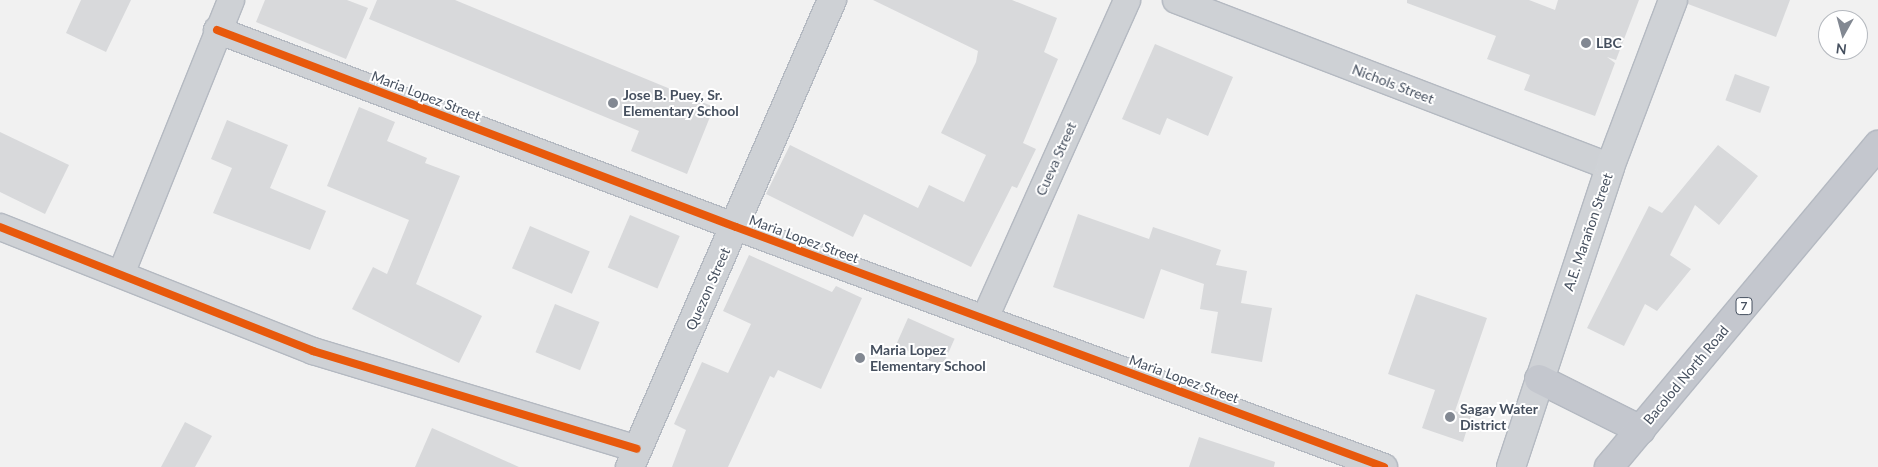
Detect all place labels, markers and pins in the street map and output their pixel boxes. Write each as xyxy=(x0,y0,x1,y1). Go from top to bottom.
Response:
place label: LBC xyxy=(1596,35,1622,51)
marker: LBC xyxy=(1580,37,1592,49)
place label: Jose B. Puey, Sr. Elementary School xyxy=(623,87,739,120)
marker: Jose B. Puey, Sr. Elementary School xyxy=(607,97,619,109)
place label: Maria Lopez Elementary School xyxy=(870,342,986,374)
marker: Maria Lopez Elementary School xyxy=(854,352,866,364)
place label: Sagay Water District xyxy=(1460,401,1538,434)
marker: Sagay Water District xyxy=(1444,411,1456,423)

